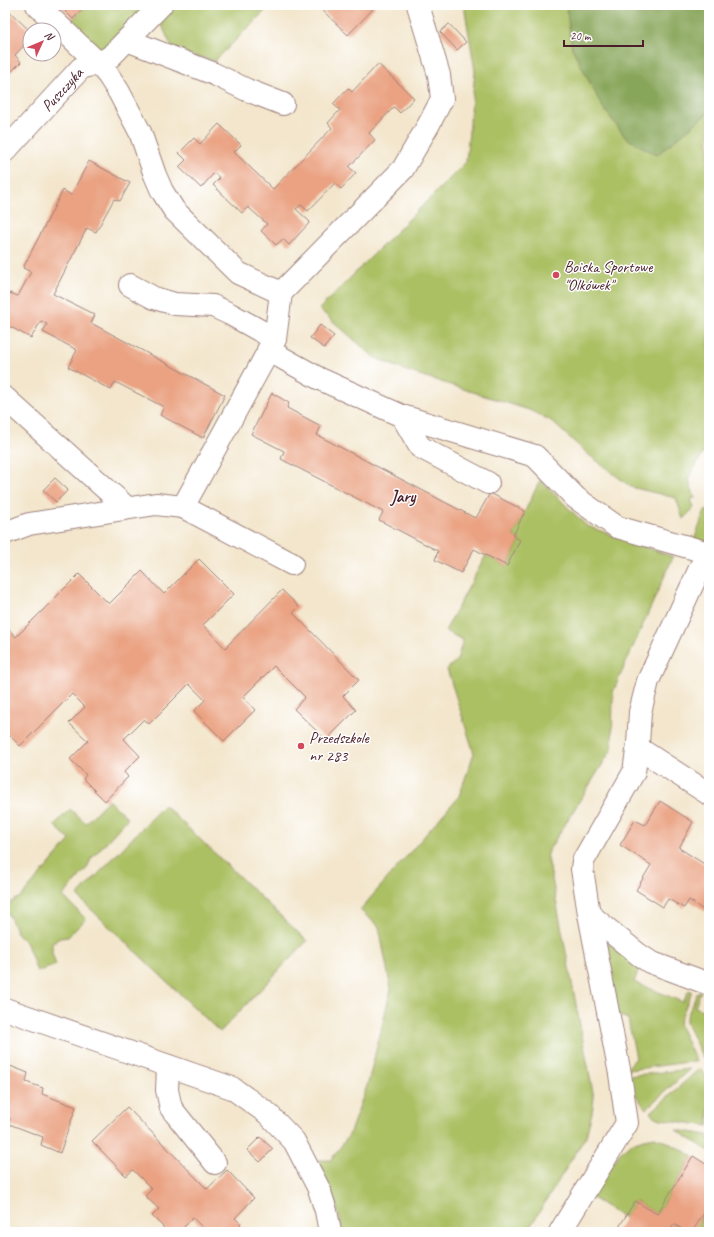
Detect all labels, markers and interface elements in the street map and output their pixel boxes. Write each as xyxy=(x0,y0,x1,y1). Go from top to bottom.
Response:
north arrow xyxy=(22,22,62,62)
scale bar xyxy=(564,22,643,48)
text: N xyxy=(42,28,58,44)
text: 20 m xyxy=(570,28,592,44)
street label: Puszczyka xyxy=(37,63,88,116)
place label: Boiska Sportowe "Olkówek" xyxy=(564,257,654,295)
marker: Boiska Sportowe "Olkówek" xyxy=(551,270,561,280)
district label: Jary xyxy=(390,486,417,507)
place label: Przedszkole nr 283 xyxy=(309,728,370,766)
marker: Przedszkole nr 283 xyxy=(296,741,306,751)

